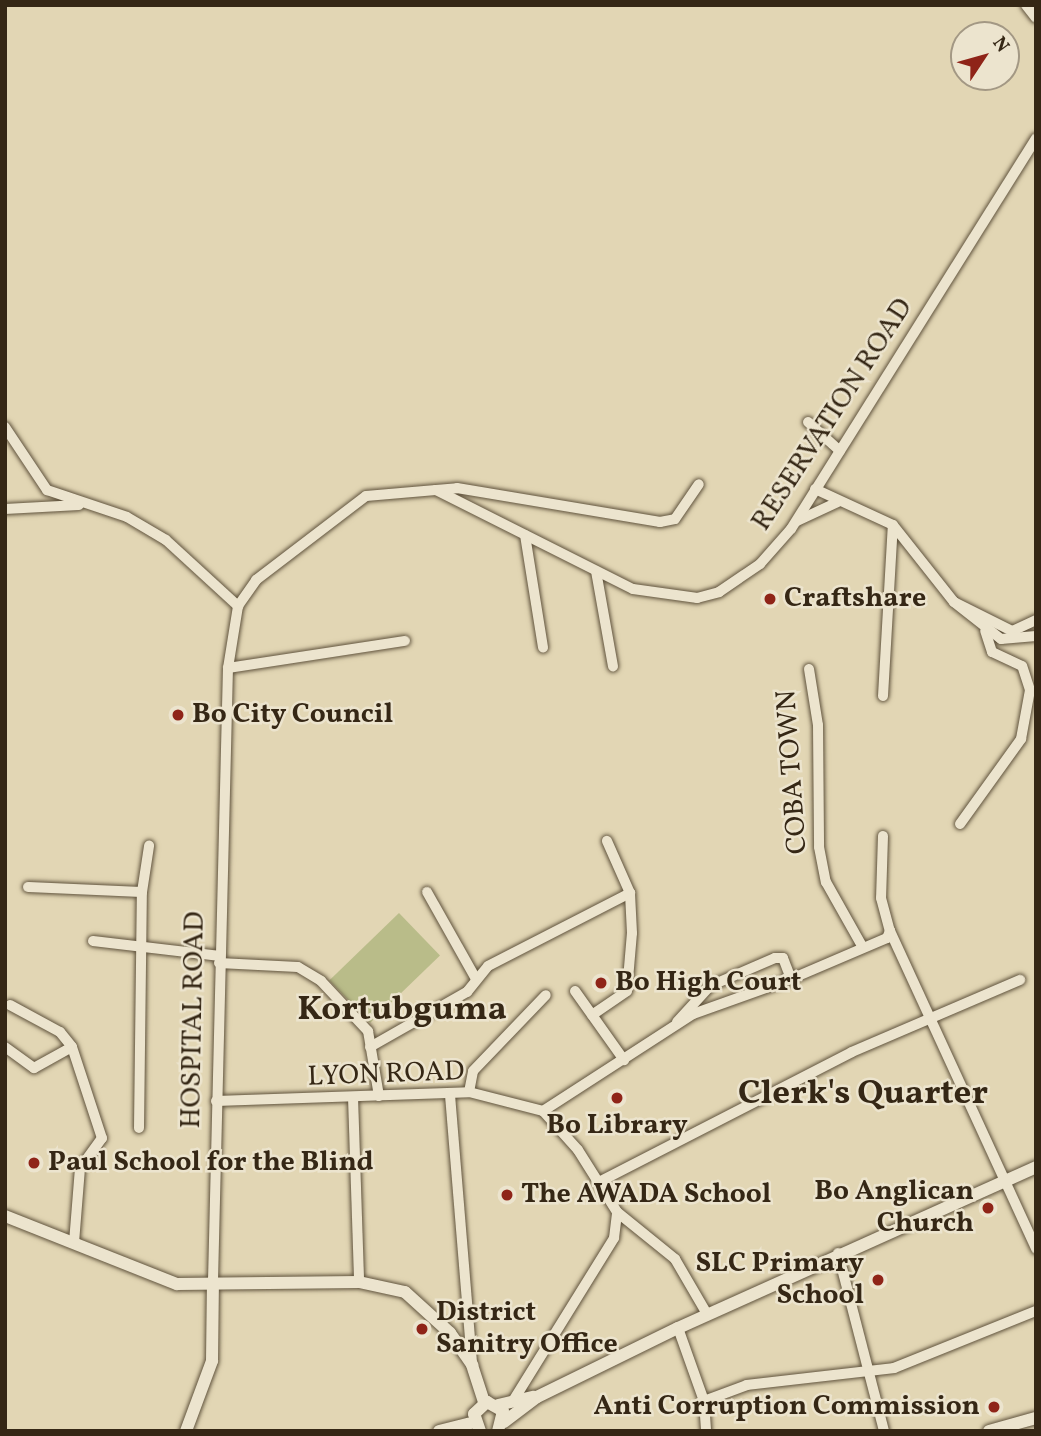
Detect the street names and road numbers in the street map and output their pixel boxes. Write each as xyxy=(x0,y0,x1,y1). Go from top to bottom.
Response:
street label: RESERVATION ROAD xyxy=(745,293,921,537)
street label: COBA TOWN xyxy=(770,688,816,856)
street label: HOSPITAL ROAD xyxy=(175,911,213,1129)
street label: LYON ROAD xyxy=(307,1055,465,1095)

